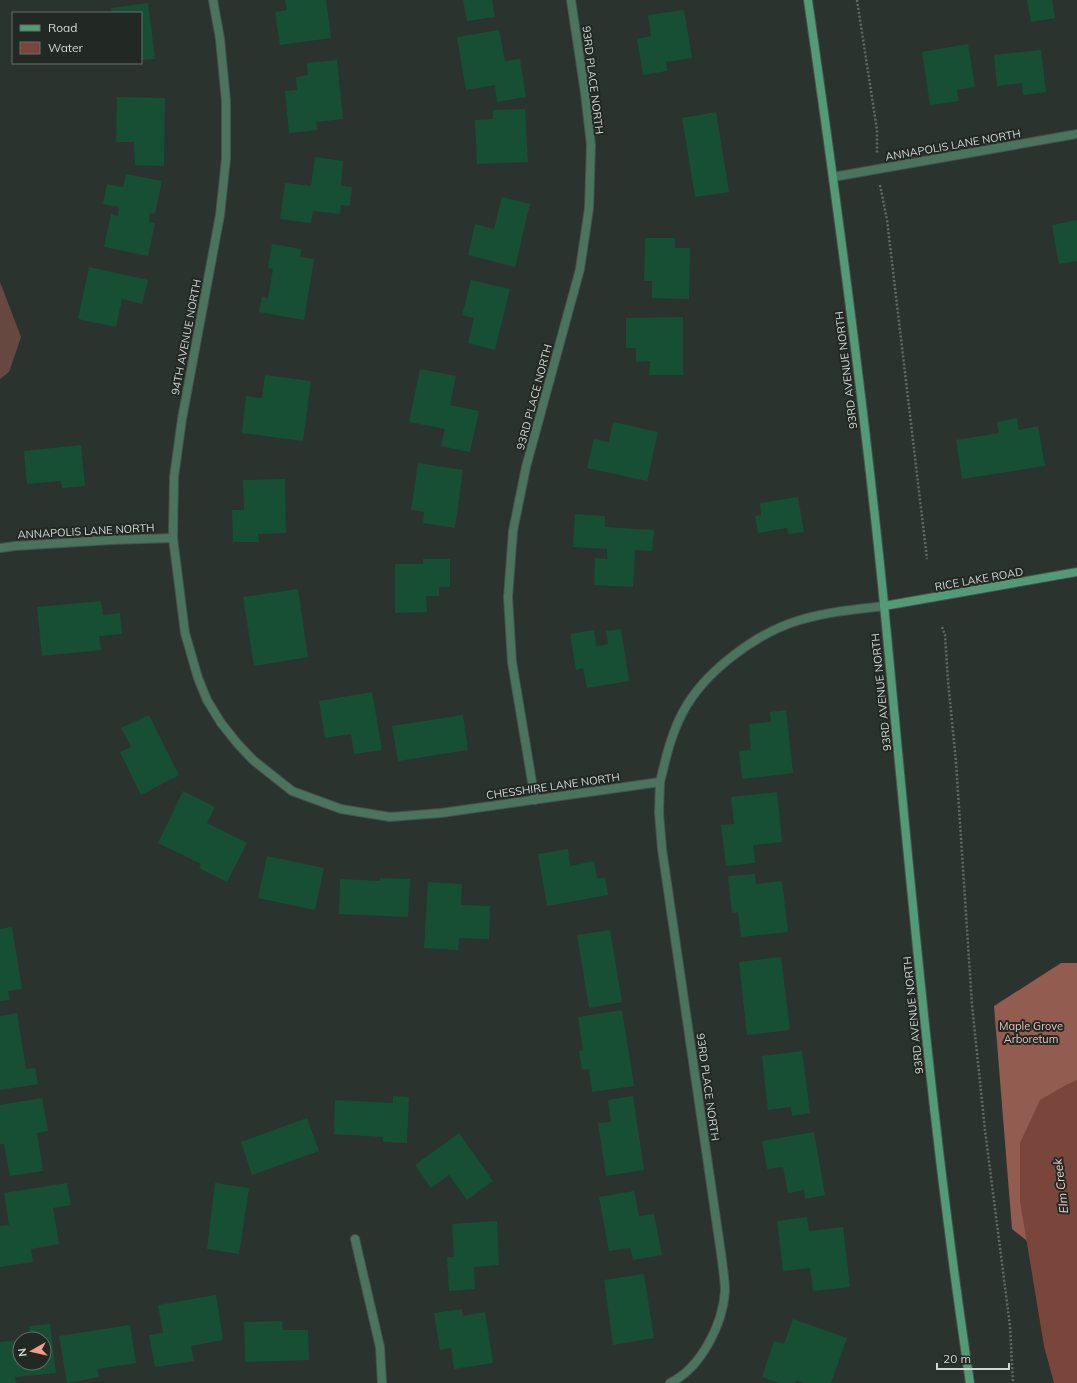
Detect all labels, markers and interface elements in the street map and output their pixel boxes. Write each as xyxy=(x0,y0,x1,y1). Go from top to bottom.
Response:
legend xyxy=(12,12,142,64)
text: Road xyxy=(48,20,77,35)
street label: 93RD PLACE NORTH xyxy=(579,25,607,135)
text: Water xyxy=(48,40,84,55)
street label: ANNAPOLIS LANE NORTH xyxy=(884,126,1022,164)
street label: 94TH AVENUE NORTH xyxy=(168,278,204,396)
street label: 93RD AVENUE NORTH xyxy=(832,310,860,430)
street label: 93RD PLACE NORTH xyxy=(513,343,555,451)
street label: ANNAPOLIS LANE NORTH xyxy=(17,520,155,542)
street label: RICE LAKE ROAD xyxy=(934,564,1024,594)
street label: 93RD AVENUE NORTH xyxy=(868,632,894,752)
street label: CHESSHIRE LANE NORTH xyxy=(485,770,621,802)
street label: 93RD AVENUE NORTH xyxy=(900,955,926,1075)
park label: Maple Grove Arboretum xyxy=(999,1019,1063,1046)
street label: 93RD PLACE NORTH xyxy=(693,1032,723,1142)
water label: Elm Creek xyxy=(1050,1157,1071,1214)
north arrow xyxy=(12,1331,52,1371)
scale bar xyxy=(937,1345,1009,1371)
text: N xyxy=(15,1347,30,1357)
text: 20 m xyxy=(943,1351,971,1366)

